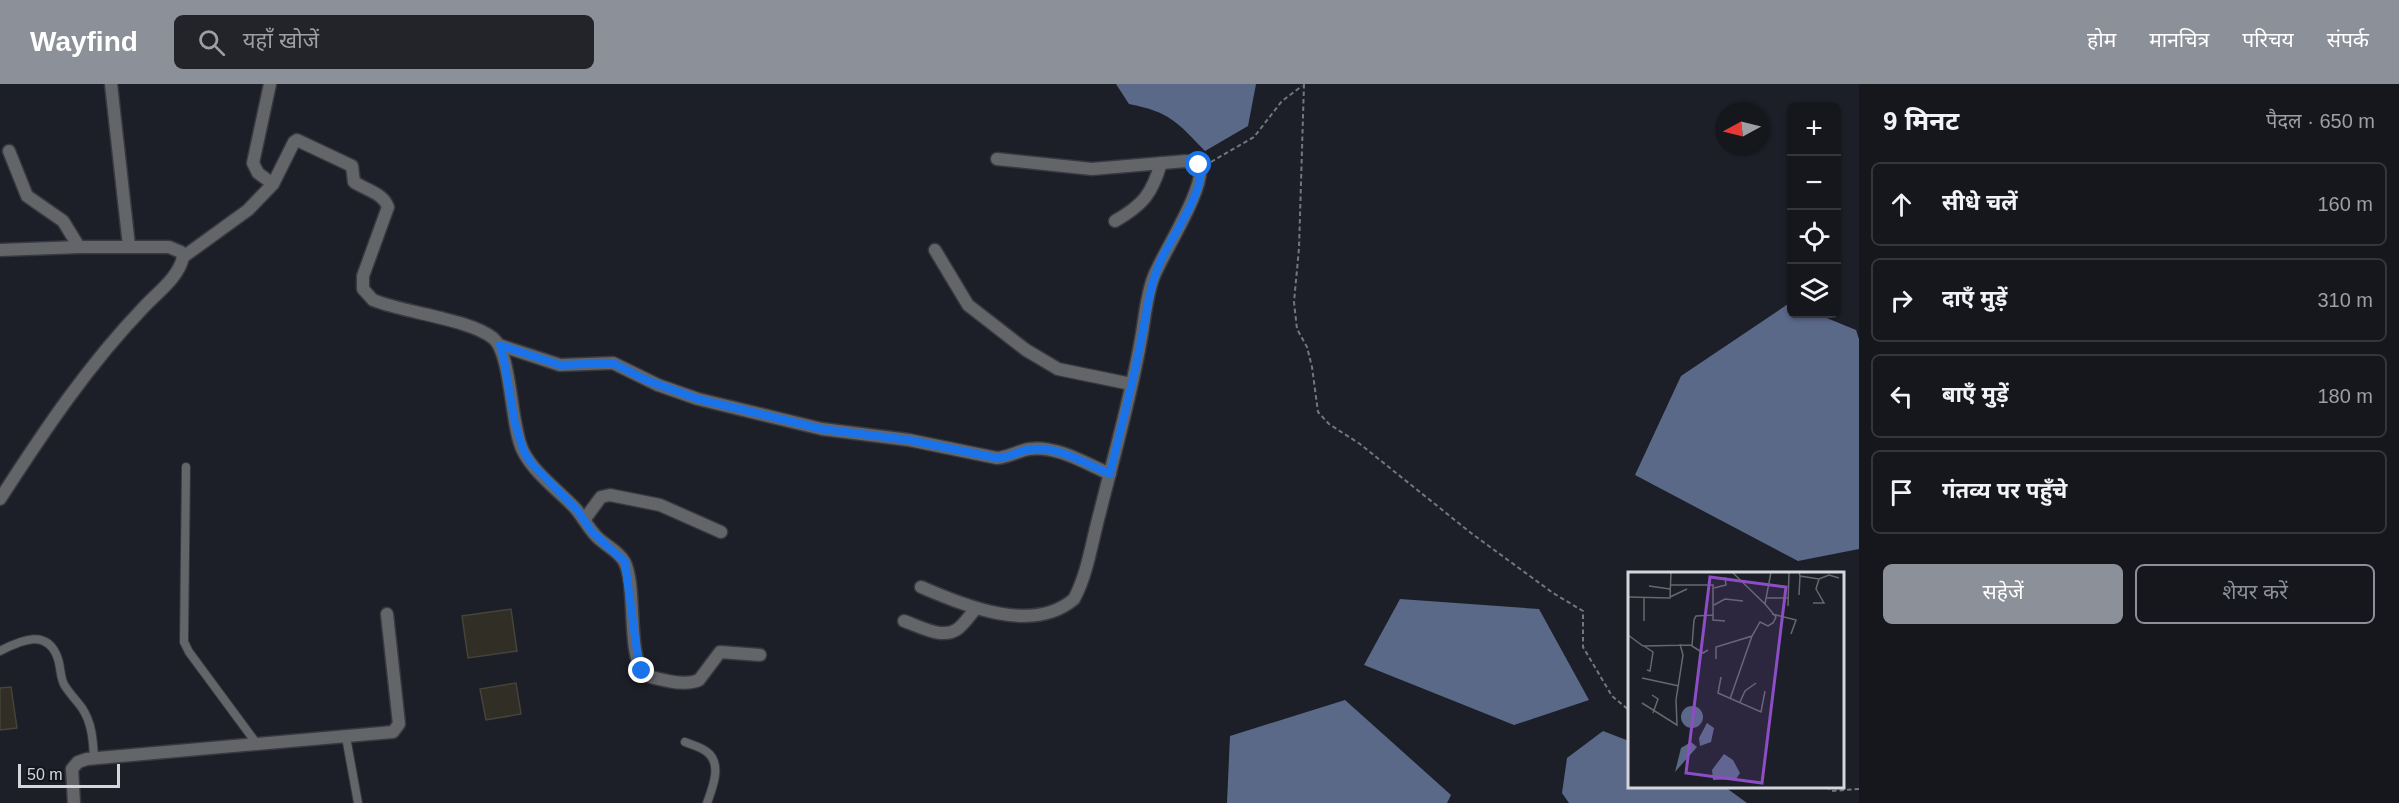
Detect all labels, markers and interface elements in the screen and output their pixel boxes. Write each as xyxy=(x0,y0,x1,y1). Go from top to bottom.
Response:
search box xyxy=(174,15,594,69)
text: Wayfind xyxy=(30,26,138,57)
icon: search xyxy=(195,26,228,59)
text: यहाँ खोजें xyxy=(243,28,319,53)
text: होम xyxy=(2087,28,2116,51)
text: मानचित्र xyxy=(2149,28,2209,51)
text: परिचय xyxy=(2242,28,2294,51)
text: संपर्क xyxy=(2327,28,2369,51)
north arrow xyxy=(1715,102,1769,156)
map controls xyxy=(1787,102,1841,318)
button: + xyxy=(1787,102,1841,156)
text: 9 मिनट xyxy=(1883,106,1959,136)
text: पैदल · 650 m xyxy=(2266,110,2375,132)
route start xyxy=(1185,151,1211,177)
button: − xyxy=(1787,156,1841,210)
icon: ahead xyxy=(1885,188,1918,221)
text: सीधे चलें xyxy=(1942,190,2017,215)
text: 160 m xyxy=(2317,193,2373,215)
button: locate xyxy=(1787,210,1841,264)
button: layers xyxy=(1787,264,1841,318)
icon: right xyxy=(1885,284,1918,317)
text: दाएँ मुड़ें xyxy=(1942,286,2007,311)
text: 310 m xyxy=(2317,289,2373,311)
icon: left xyxy=(1885,380,1918,413)
text: बाएँ मुड़ें xyxy=(1942,382,2008,407)
text: 180 m xyxy=(2317,385,2373,407)
icon: arrive xyxy=(1885,476,1918,509)
text: गंतव्य पर पहुँचे xyxy=(1942,478,2067,503)
button: सहेजें xyxy=(1883,564,2123,624)
button: शेयर करें xyxy=(2135,564,2375,624)
inset map xyxy=(1628,572,1844,788)
route end xyxy=(628,657,654,683)
scale bar xyxy=(18,761,120,788)
text: 50 m xyxy=(27,766,63,783)

